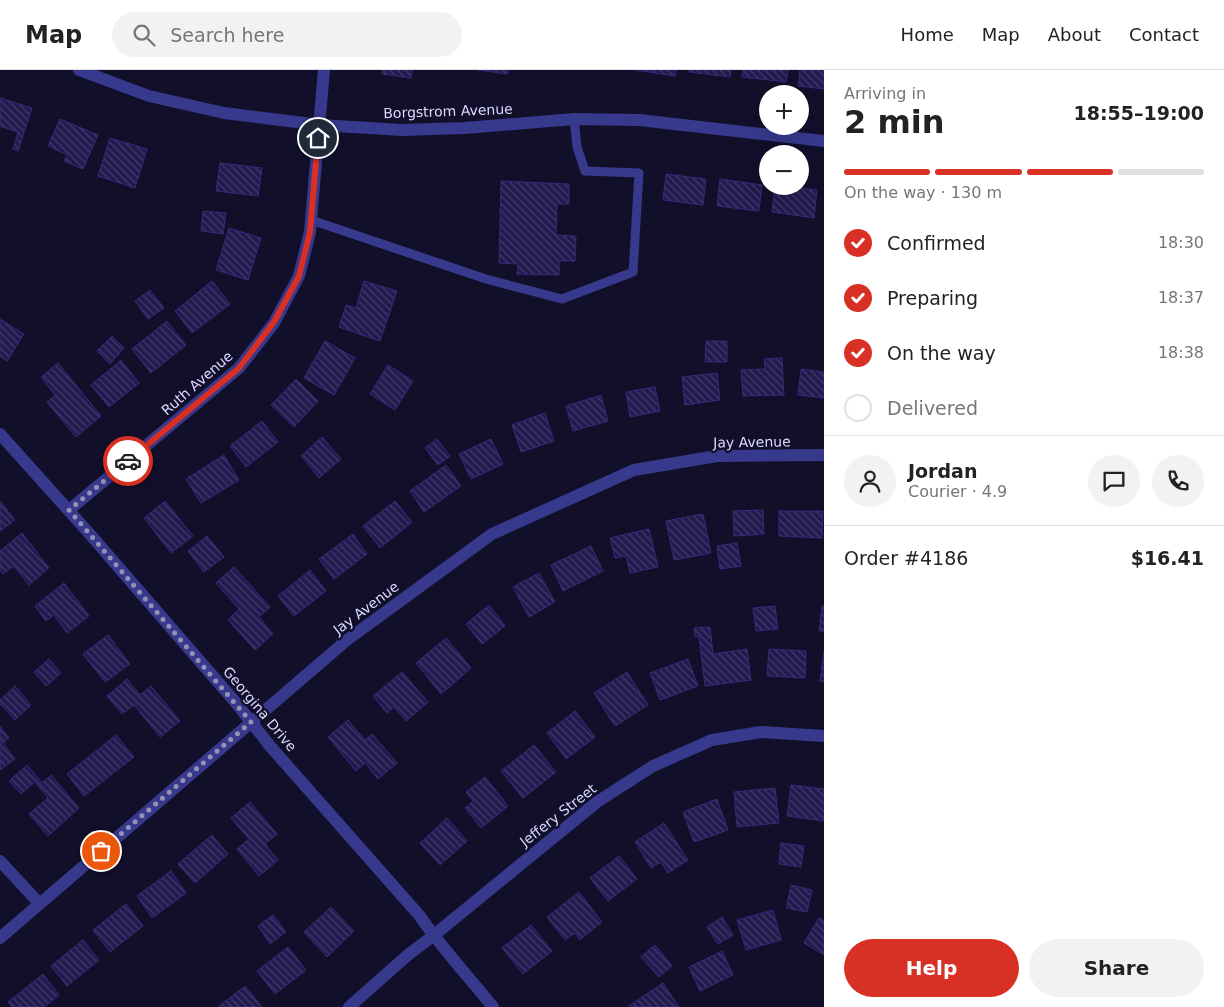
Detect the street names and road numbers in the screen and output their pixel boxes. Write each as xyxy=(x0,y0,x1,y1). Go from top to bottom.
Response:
street label: Borgstrom Avenue xyxy=(383,101,513,121)
street label: Ruth Avenue xyxy=(158,348,236,418)
street label: Jay Avenue xyxy=(712,433,791,451)
street label: Jay Avenue xyxy=(329,578,402,638)
street label: Georgina Drive xyxy=(220,663,300,755)
street label: Jeffery Street xyxy=(516,780,600,850)

